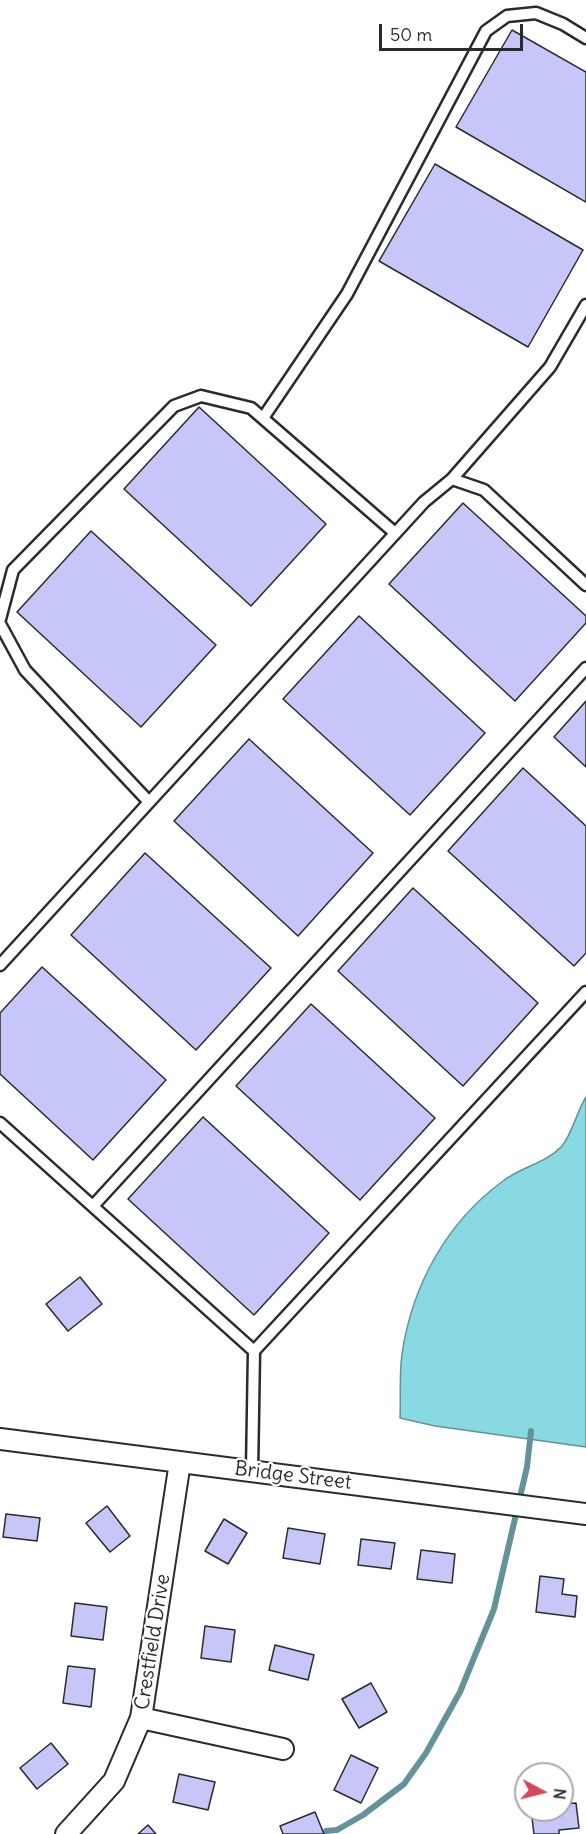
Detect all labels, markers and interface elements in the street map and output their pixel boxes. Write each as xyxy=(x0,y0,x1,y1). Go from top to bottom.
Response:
scale bar xyxy=(382,12,526,50)
text: 50 m xyxy=(390,23,432,46)
street label: Bridge Street xyxy=(233,1457,353,1495)
street label: Crestfield Drive xyxy=(130,1572,176,1712)
north arrow xyxy=(514,1762,574,1822)
text: N xyxy=(549,1787,570,1801)

